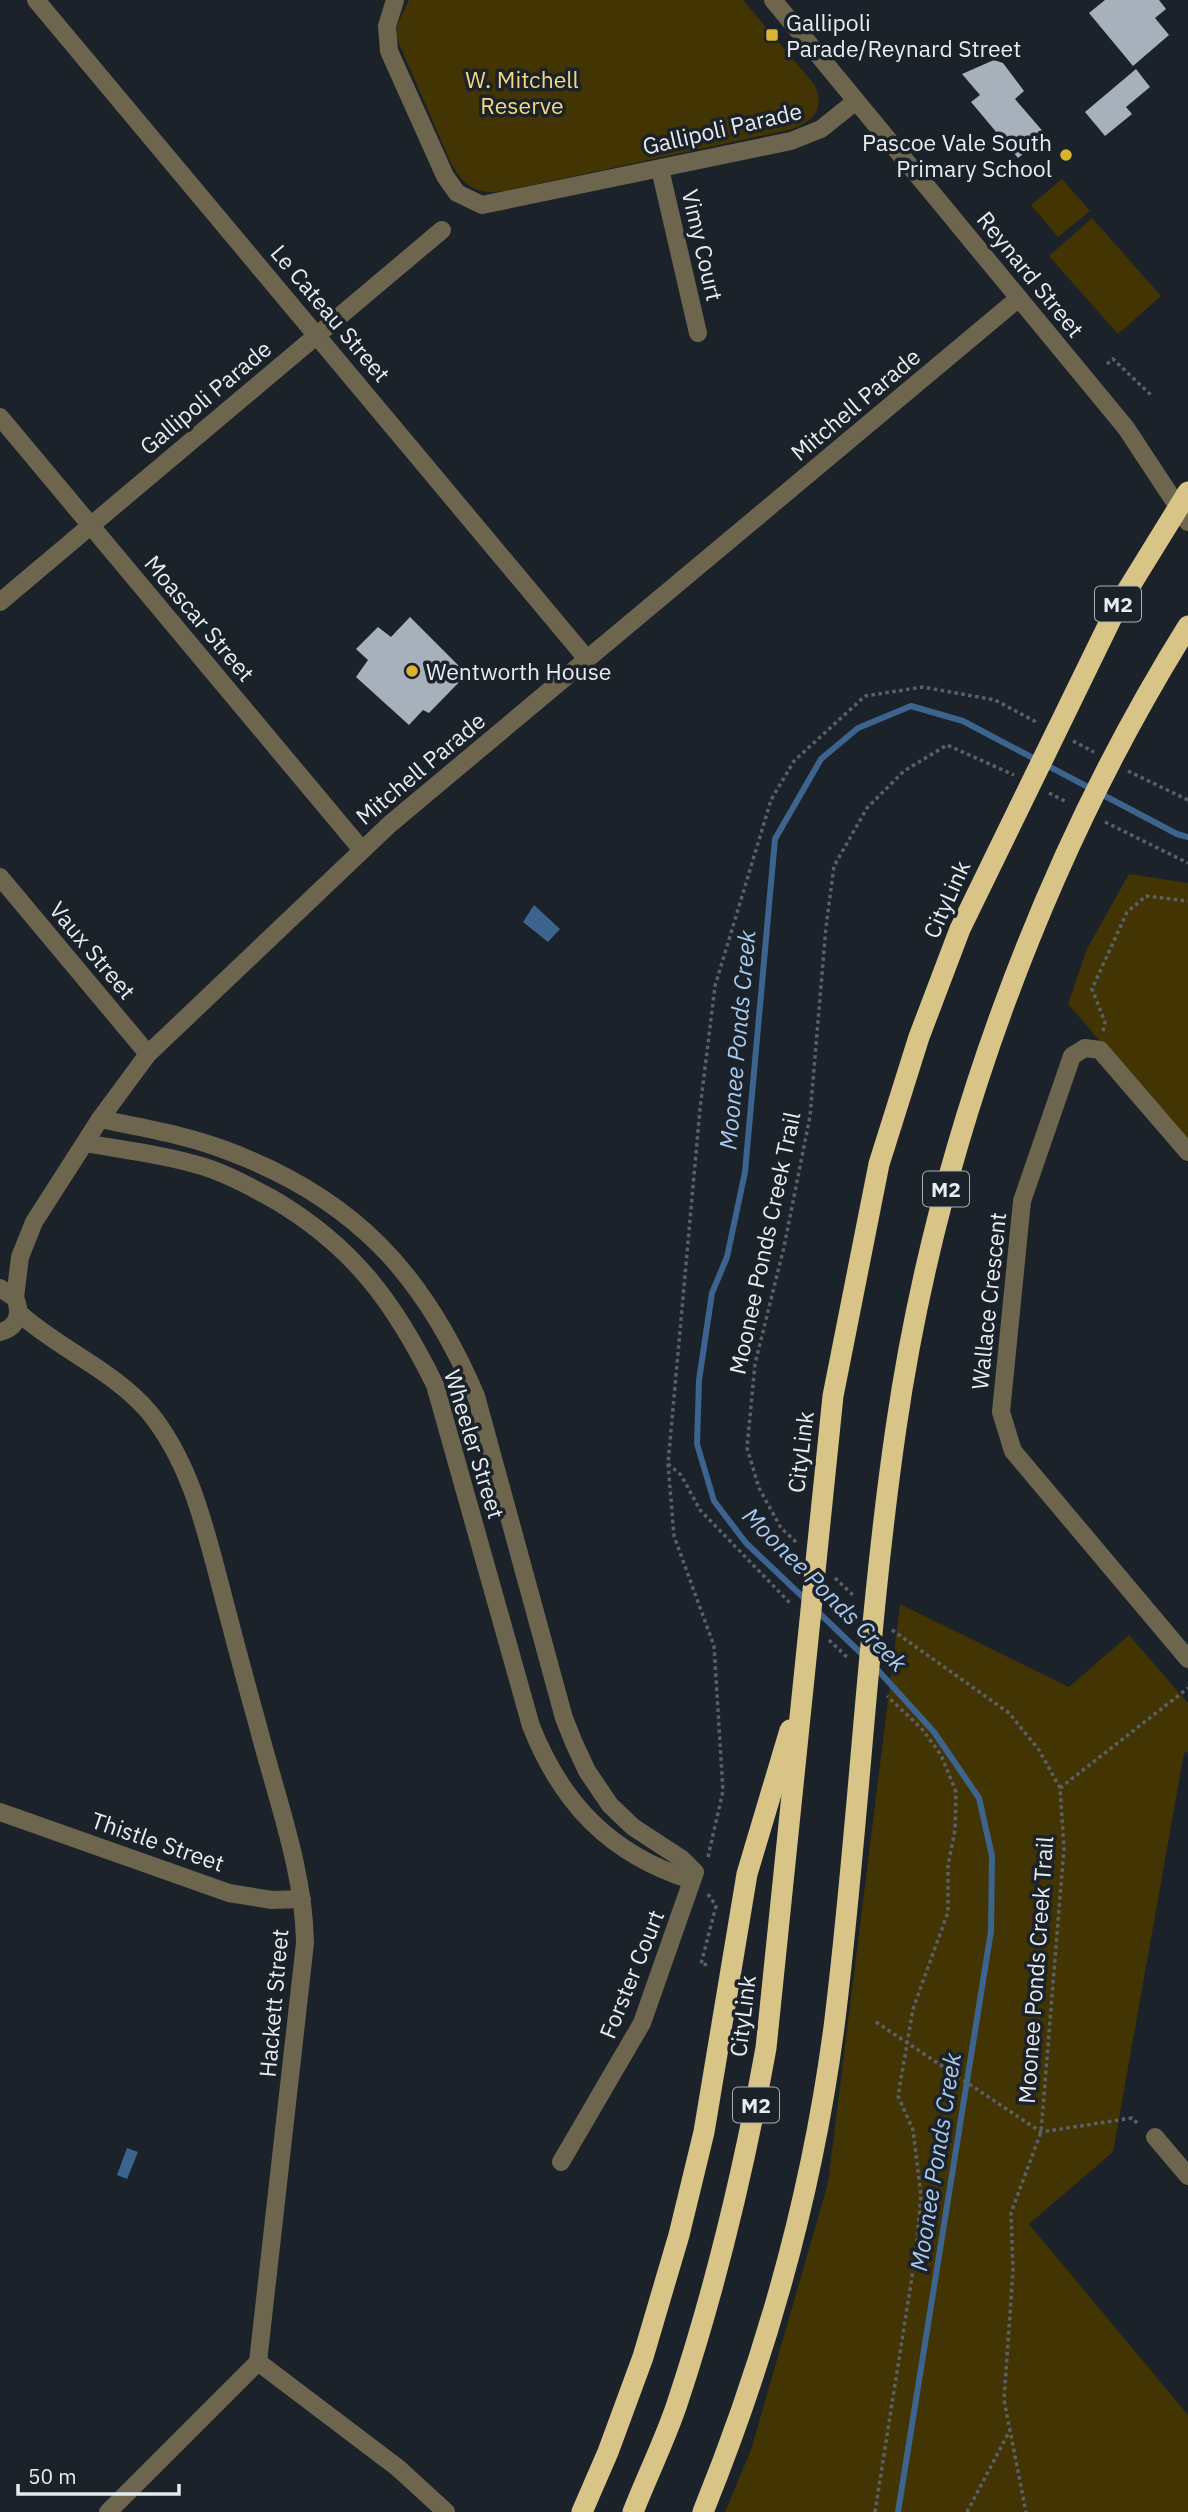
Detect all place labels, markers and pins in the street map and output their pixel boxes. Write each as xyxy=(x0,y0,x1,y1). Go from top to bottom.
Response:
place label: Gallipoli Parade/Reynard Street xyxy=(786,7,1021,63)
marker: Gallipoli Parade/Reynard Street xyxy=(764,27,780,43)
place label: Pascoe Vale South Primary School xyxy=(862,127,1052,183)
marker: Pascoe Vale South Primary School xyxy=(1058,147,1074,163)
place label: Wentworth House xyxy=(426,656,611,686)
marker: Wentworth House xyxy=(404,663,420,679)

